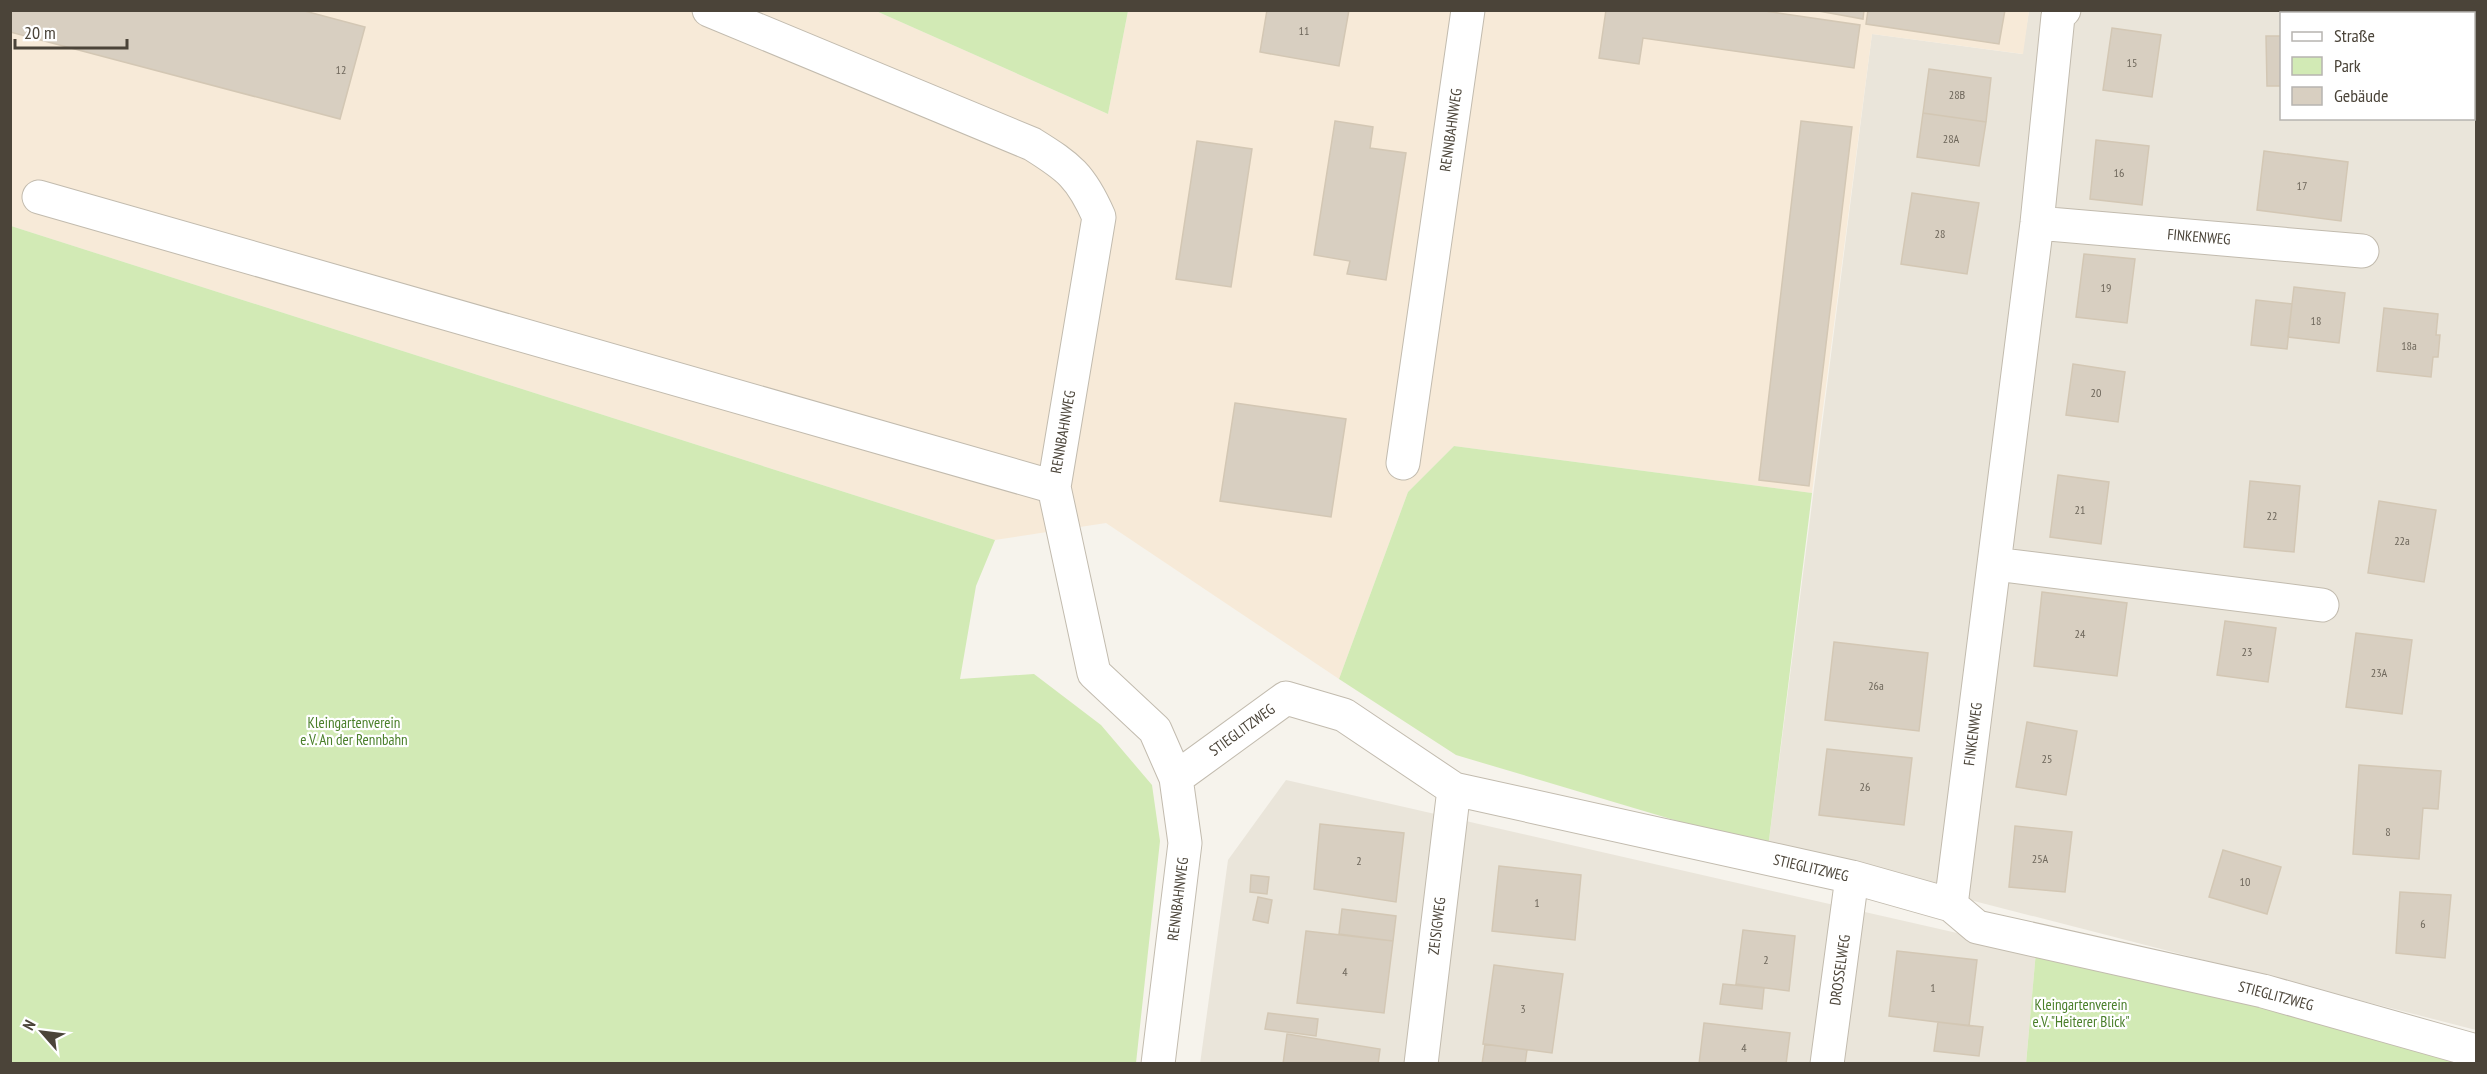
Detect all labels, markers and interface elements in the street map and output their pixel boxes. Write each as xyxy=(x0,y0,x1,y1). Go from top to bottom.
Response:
scale bar xyxy=(15,12,128,50)
legend xyxy=(2280,12,2475,120)
text: 20 m xyxy=(24,21,56,44)
house number: 11 xyxy=(1299,23,1309,38)
text: Straße xyxy=(2334,24,2375,47)
text: Park xyxy=(2334,54,2361,77)
house number: 15 xyxy=(2127,55,2137,70)
house number: 12 xyxy=(336,62,346,77)
text: Gebäude xyxy=(2334,84,2388,107)
street label: RENNBAHNWEG xyxy=(1435,87,1466,173)
house number: 28B xyxy=(1949,87,1966,102)
house number: 28A xyxy=(1943,131,1960,146)
house number: 16 xyxy=(2114,165,2124,180)
house number: 17 xyxy=(2297,178,2307,193)
street label: FINKENWEG xyxy=(2167,224,2232,249)
house number: 28 xyxy=(1935,226,1945,241)
house number: 19 xyxy=(2101,280,2111,295)
house number: 18 xyxy=(2311,313,2321,328)
house number: 18a xyxy=(2401,338,2417,353)
house number: 20 xyxy=(2091,385,2101,400)
street label: RENNBAHNWEG xyxy=(1046,389,1079,475)
house number: 21 xyxy=(2075,502,2085,517)
house number: 22 xyxy=(2267,508,2277,523)
house number: 22a xyxy=(2394,533,2410,548)
house number: 24 xyxy=(2075,626,2086,641)
house number: 23 xyxy=(2242,644,2252,659)
house number: 23A xyxy=(2371,665,2388,680)
house number: 26a xyxy=(1868,678,1884,693)
street label: STIEGLITZWEG xyxy=(1205,699,1278,760)
street label: FINKENWEG xyxy=(1959,701,1986,767)
park label: Kleingartenverein e.V. An der Rennbahn xyxy=(300,713,408,749)
house number: 25 xyxy=(2042,751,2052,766)
house number: 26 xyxy=(1860,779,1870,794)
house number: 8 xyxy=(2385,824,2391,839)
street label: STIEGLITZWEG xyxy=(1772,850,1851,885)
house number: 25A xyxy=(2032,851,2049,866)
house number: 2 xyxy=(1356,853,1362,868)
street label: RENNBAHNWEG xyxy=(1163,856,1192,942)
house number: 10 xyxy=(2240,874,2250,889)
house number: 1 xyxy=(1534,895,1540,910)
street label: ZEISIGWEG xyxy=(1424,896,1449,956)
house number: 6 xyxy=(2420,916,2426,931)
street label: DROSSELWEG xyxy=(1825,933,1854,1007)
house number: 2 xyxy=(1763,952,1769,967)
house number: 4 xyxy=(1342,964,1348,979)
street label: STIEGLITZWEG xyxy=(2237,976,2316,1015)
house number: 1 xyxy=(1930,980,1936,995)
park label: Kleingartenverein e.V. "Heiterer Blick" xyxy=(2032,995,2130,1031)
house number: 3 xyxy=(1520,1001,1526,1016)
north arrow xyxy=(12,1002,72,1062)
text: N xyxy=(18,1016,40,1033)
house number: 4 xyxy=(1741,1040,1747,1055)

